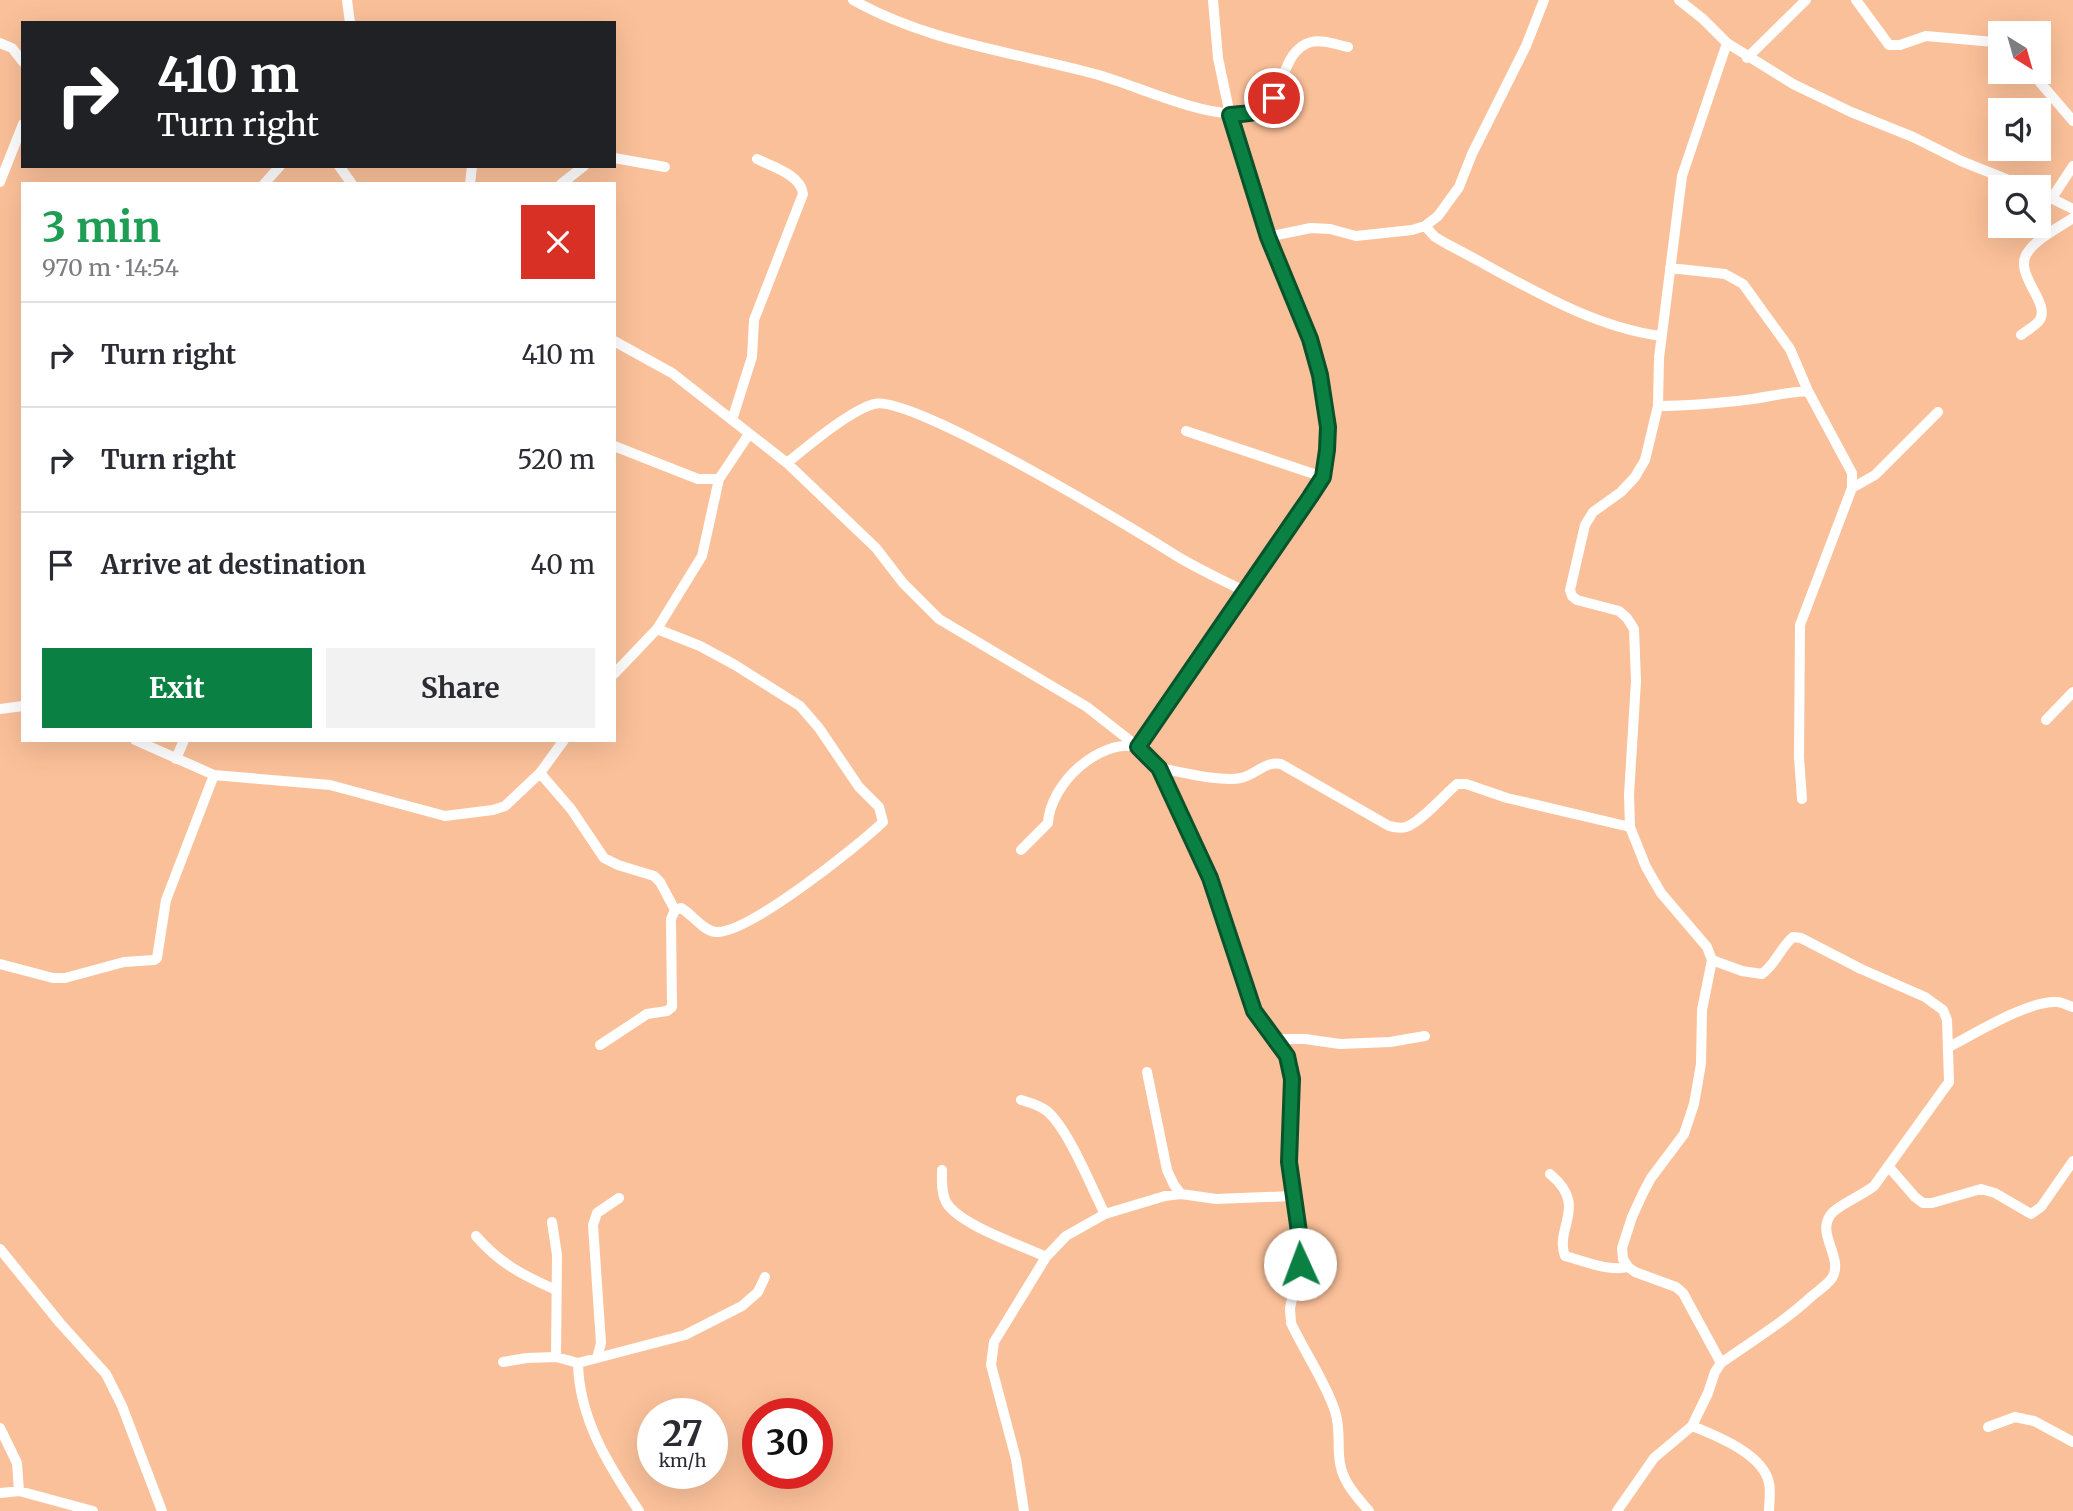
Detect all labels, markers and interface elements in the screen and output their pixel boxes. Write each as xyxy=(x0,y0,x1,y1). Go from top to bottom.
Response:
north arrow xyxy=(1988,21,2051,84)
map controls xyxy=(1988,21,2051,238)
text: 410 m xyxy=(157,44,299,105)
icon: right xyxy=(42,49,133,140)
pin xyxy=(1244,68,1304,128)
icon: arrive xyxy=(1255,79,1293,117)
button: sound xyxy=(1988,98,2051,161)
text: Turn right xyxy=(157,105,319,145)
button: search xyxy=(1988,175,2051,238)
text: 3 min xyxy=(42,201,161,253)
button: close xyxy=(521,205,595,279)
text: 970 m · 14:54 xyxy=(42,253,179,282)
icon: right xyxy=(42,336,80,374)
text: Turn right xyxy=(101,338,236,371)
text: 410 m xyxy=(521,338,595,371)
icon: right xyxy=(42,441,80,479)
text: Turn right xyxy=(101,443,236,476)
text: 520 m xyxy=(517,443,595,476)
icon: arrive xyxy=(42,546,80,584)
text: Arrive at destination xyxy=(101,548,366,581)
text: 40 m xyxy=(531,548,595,581)
button: Exit xyxy=(42,648,312,728)
button: Share xyxy=(326,648,595,728)
position arrow xyxy=(1263,1227,1337,1301)
speed limit sign: 30 xyxy=(742,1398,833,1489)
text: 27 xyxy=(662,1412,703,1456)
text: km/h xyxy=(659,1449,706,1472)

